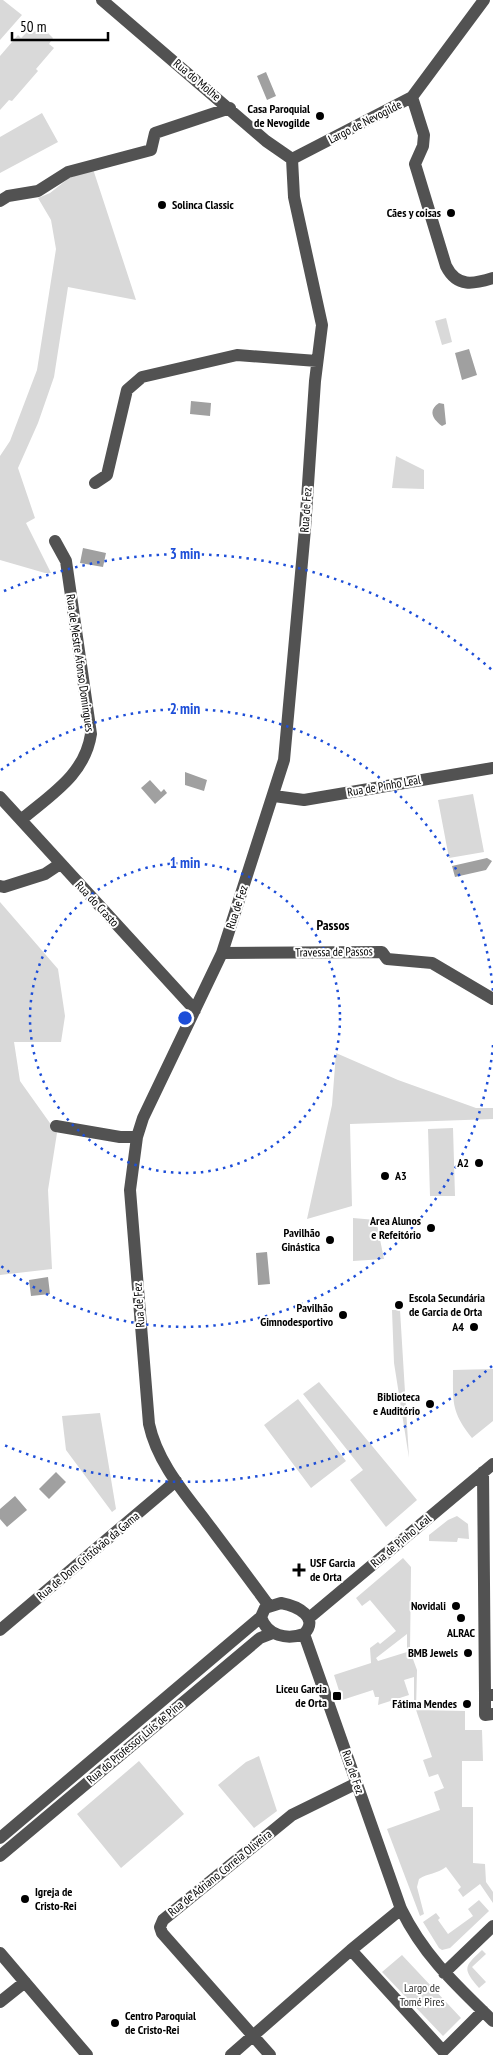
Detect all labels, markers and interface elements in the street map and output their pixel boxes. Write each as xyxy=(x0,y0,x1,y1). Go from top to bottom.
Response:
scale bar xyxy=(12,10,109,42)
text: 50 m xyxy=(20,17,46,36)
street label: Rua do Molhe xyxy=(171,56,224,104)
street label: Largo de Nevogilde xyxy=(326,97,404,146)
place label: Casa Paroquial de Nevogilde xyxy=(248,101,310,130)
marker: Casa Paroquial de Nevogilde xyxy=(314,110,326,122)
place label: Solinca Classic xyxy=(172,197,235,212)
marker: Solinca Classic xyxy=(156,199,168,211)
place label: Cães y coisas xyxy=(387,205,441,220)
marker: Cães y coisas xyxy=(445,207,457,219)
street label: Rua de Fez xyxy=(296,487,315,533)
text: 3 min xyxy=(170,544,200,563)
street label: Rua de Mestre Afonso Domingues xyxy=(63,593,98,733)
text: 2 min xyxy=(170,699,200,718)
street label: Rua de Pinho Leal xyxy=(346,772,422,799)
text: 1 min xyxy=(170,853,200,872)
street label: Rua do Crasto xyxy=(72,878,122,930)
street label: Rua de Fez xyxy=(222,883,251,931)
district label: Passos xyxy=(316,916,350,934)
street label: Travessa de Passos xyxy=(295,943,373,960)
centre of rings xyxy=(176,1009,194,1027)
place label: A2 xyxy=(456,1155,469,1170)
marker: A2 xyxy=(473,1157,485,1169)
place label: A3 xyxy=(394,1168,407,1183)
marker: A3 xyxy=(379,1170,391,1182)
place label: Area Alunos e Refeitório xyxy=(369,1213,422,1242)
marker: Area Alunos e Refeitório xyxy=(425,1222,437,1234)
place label: Pavilhão Ginástica xyxy=(281,1225,321,1254)
marker: Pavilhão Ginástica xyxy=(324,1234,336,1246)
street label: Rua de Fez xyxy=(129,1282,148,1328)
place label: Escola Secundária de Garcia de Orta xyxy=(409,1290,485,1319)
marker: Escola Secundária de Garcia de Orta xyxy=(393,1299,405,1311)
place label: Pavilhão Gimnodesportivo xyxy=(260,1300,334,1329)
marker: Pavilhão Gimnodesportivo xyxy=(337,1309,349,1321)
place label: A4 xyxy=(451,1319,464,1334)
marker: A4 xyxy=(468,1321,480,1333)
place label: Biblioteca e Auditório xyxy=(373,1389,421,1418)
marker: Biblioteca e Auditório xyxy=(424,1398,436,1410)
street label: Rua de Dom Cristóvão da Gama xyxy=(33,1508,142,1603)
street label: Rua de Pinho Leal xyxy=(367,1511,434,1570)
place label: USF Garcia de Orta xyxy=(310,1555,355,1584)
marker: USF Garcia de Orta xyxy=(292,1563,306,1577)
place label: Novidali xyxy=(411,1598,446,1613)
marker: Novidali xyxy=(450,1600,462,1612)
marker: ALRAC xyxy=(455,1612,467,1624)
place label: ALRAC xyxy=(446,1625,475,1640)
place label: BMB Jewels xyxy=(408,1645,458,1660)
marker: BMB Jewels xyxy=(462,1647,474,1659)
place label: Liceu Garcia de Orta xyxy=(276,1681,327,1710)
marker: Liceu Garcia de Orta xyxy=(331,1690,343,1702)
place label: Fátima Mendes xyxy=(392,1696,457,1711)
street label: Rua do Professor Luís de Pina xyxy=(83,1697,186,1786)
marker: Fátima Mendes xyxy=(461,1698,473,1710)
street label: Rua de Fez xyxy=(339,1748,368,1796)
street label: Rua de Adriano Correia Oliveira xyxy=(165,1826,275,1919)
place label: Igreja de Cristo-Rei xyxy=(35,1884,77,1913)
marker: Igreja de Cristo-Rei xyxy=(19,1893,31,1905)
park label: Largo de Tomé Pires xyxy=(400,1980,444,2009)
place label: Centro Paroquial de Cristo-Rei xyxy=(125,2008,196,2037)
marker: Centro Paroquial de Cristo-Rei xyxy=(109,2017,121,2029)

